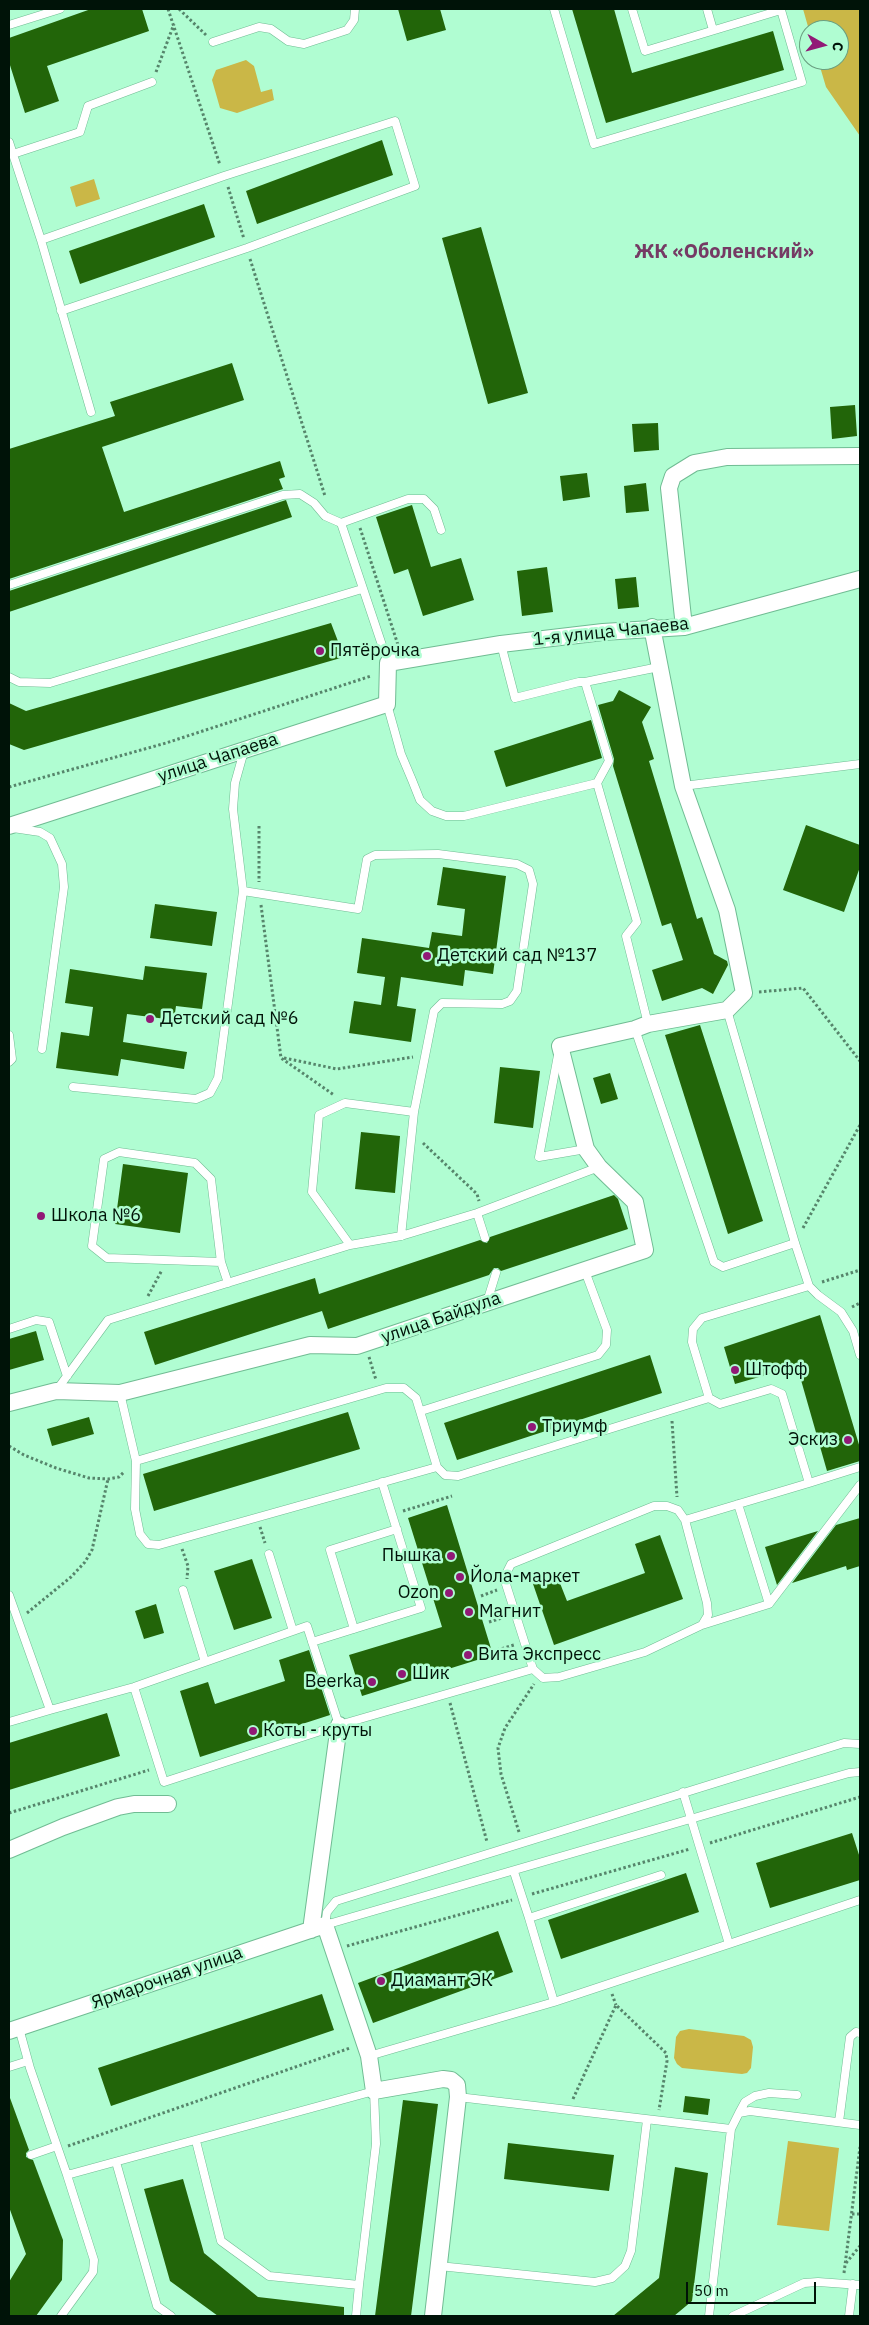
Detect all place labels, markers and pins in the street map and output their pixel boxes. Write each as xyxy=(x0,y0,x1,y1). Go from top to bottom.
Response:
place label: Пятёрочка xyxy=(330,640,420,662)
marker: Пятёрочка xyxy=(314,645,326,657)
place label: Детский сад №137 xyxy=(437,945,597,967)
marker: Детский сад №137 xyxy=(421,950,433,962)
place label: Детский сад №6 xyxy=(160,1008,299,1030)
marker: Детский сад №6 xyxy=(144,1013,156,1025)
place label: Школа №6 xyxy=(51,1205,141,1227)
marker: Школа №6 xyxy=(35,1210,47,1222)
place label: Штофф xyxy=(745,1359,808,1381)
marker: Штофф xyxy=(729,1364,741,1376)
place label: Триумф xyxy=(542,1416,608,1438)
marker: Триумф xyxy=(526,1421,538,1433)
place label: Эскиз xyxy=(788,1429,838,1451)
marker: Эскиз xyxy=(842,1434,854,1446)
place label: Пышка xyxy=(382,1545,441,1567)
marker: Пышка xyxy=(445,1550,457,1562)
place label: Йола-маркет xyxy=(470,1566,580,1588)
marker: Йола-маркет xyxy=(454,1571,466,1583)
place label: Ozon xyxy=(398,1582,439,1604)
marker: Ozon xyxy=(443,1587,455,1599)
place label: Магнит xyxy=(479,1601,541,1623)
marker: Магнит xyxy=(463,1606,475,1618)
place label: Вита Экспресс xyxy=(478,1644,601,1666)
marker: Вита Экспресс xyxy=(462,1649,474,1661)
place label: Шик xyxy=(412,1663,450,1685)
marker: Шик xyxy=(396,1668,408,1680)
place label: Beerka xyxy=(305,1671,362,1693)
marker: Beerka xyxy=(366,1676,378,1688)
place label: Коты - круты xyxy=(263,1720,372,1742)
marker: Коты - круты xyxy=(247,1725,259,1737)
place label: Диамант ЭК xyxy=(391,1970,493,1992)
marker: Диамант ЭК xyxy=(375,1975,387,1987)

